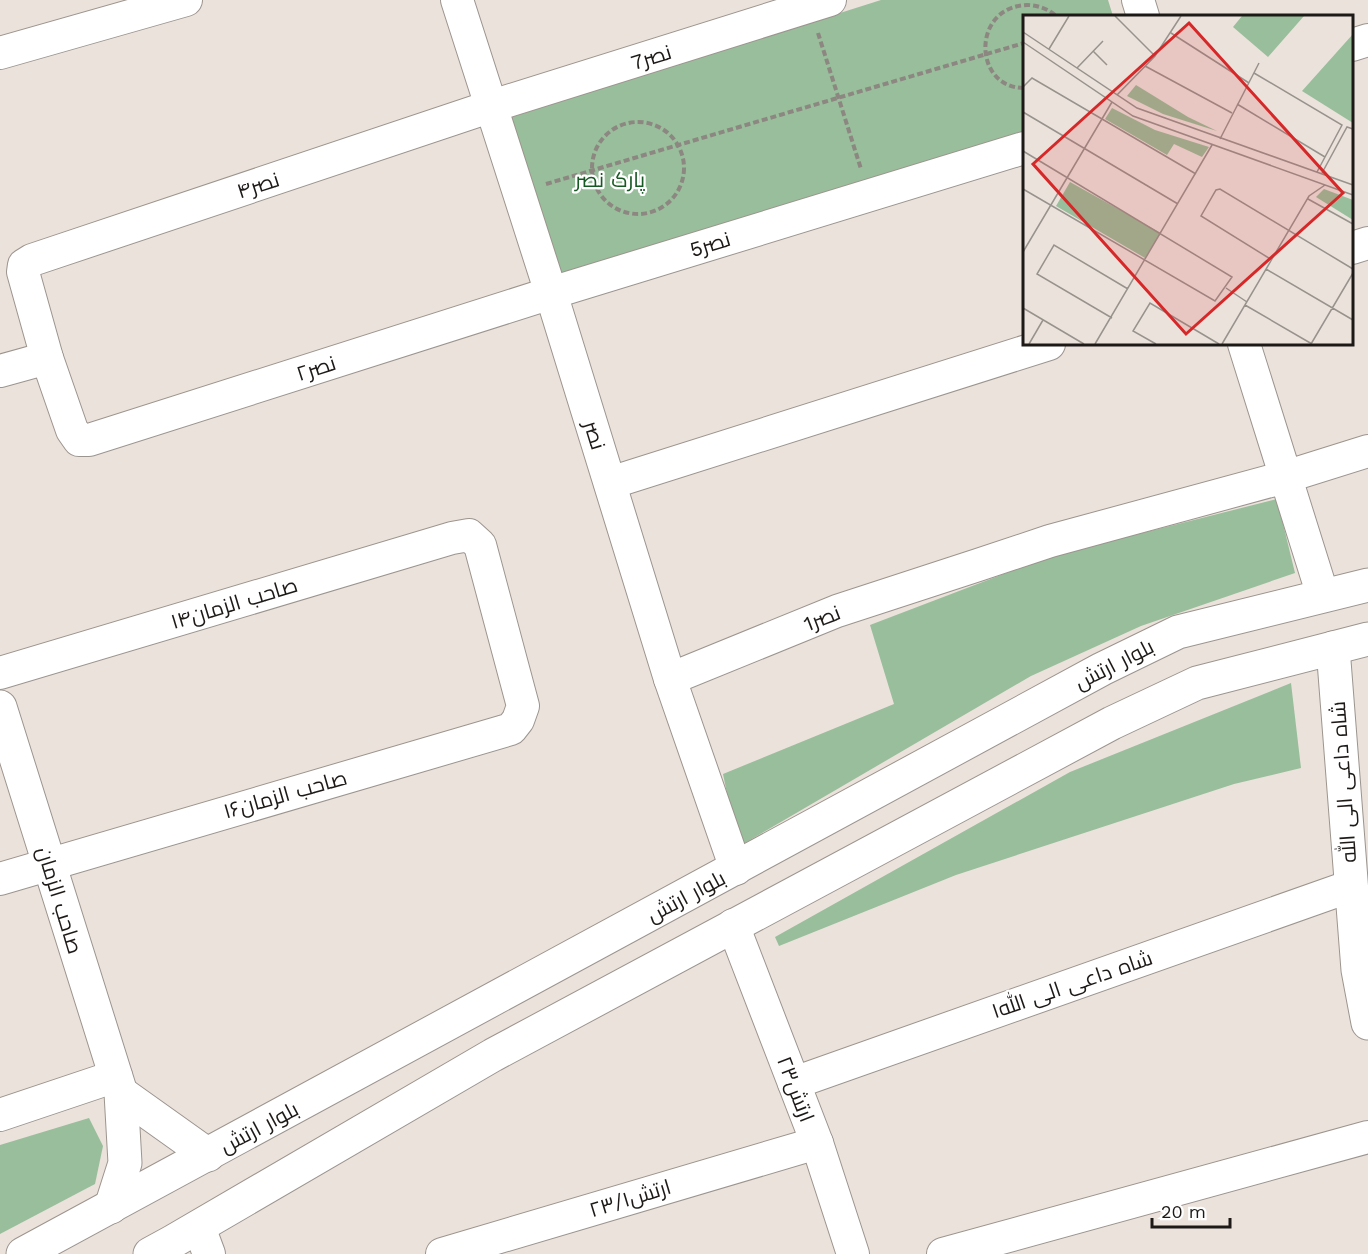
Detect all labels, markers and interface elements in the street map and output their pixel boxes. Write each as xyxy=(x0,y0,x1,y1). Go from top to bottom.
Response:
inset map xyxy=(1023,15,1353,345)
street label: 7نصر xyxy=(628,39,674,75)
street label: ۴نصر xyxy=(234,166,282,204)
park label: پارک نصر xyxy=(574,167,645,194)
street label: 5نصر xyxy=(687,226,733,262)
street label: نصر۲ xyxy=(293,350,339,386)
street label: نصر xyxy=(578,416,611,453)
street label: صاحب الزمان۱۴ xyxy=(168,572,301,635)
street label: 1نصر xyxy=(800,600,844,636)
street label: بلوار ارتش xyxy=(1070,633,1158,695)
street label: شاه داعی الی الله xyxy=(1324,700,1362,864)
street label: صاحب الزمان۱۶ xyxy=(220,764,350,825)
street label: صاحب الزمان xyxy=(31,843,88,957)
street label: بلوار ارتش xyxy=(642,865,730,928)
street label: شاه داعی الی الله۱ xyxy=(988,944,1156,1024)
street label: ارتش۲۳ xyxy=(771,1053,820,1126)
street label: بلوار ارتش xyxy=(215,1096,303,1159)
street label: ۲۳/۱ارتش xyxy=(586,1174,674,1223)
scale bar xyxy=(1152,1191,1230,1229)
text: 20 m xyxy=(1161,1201,1206,1222)

